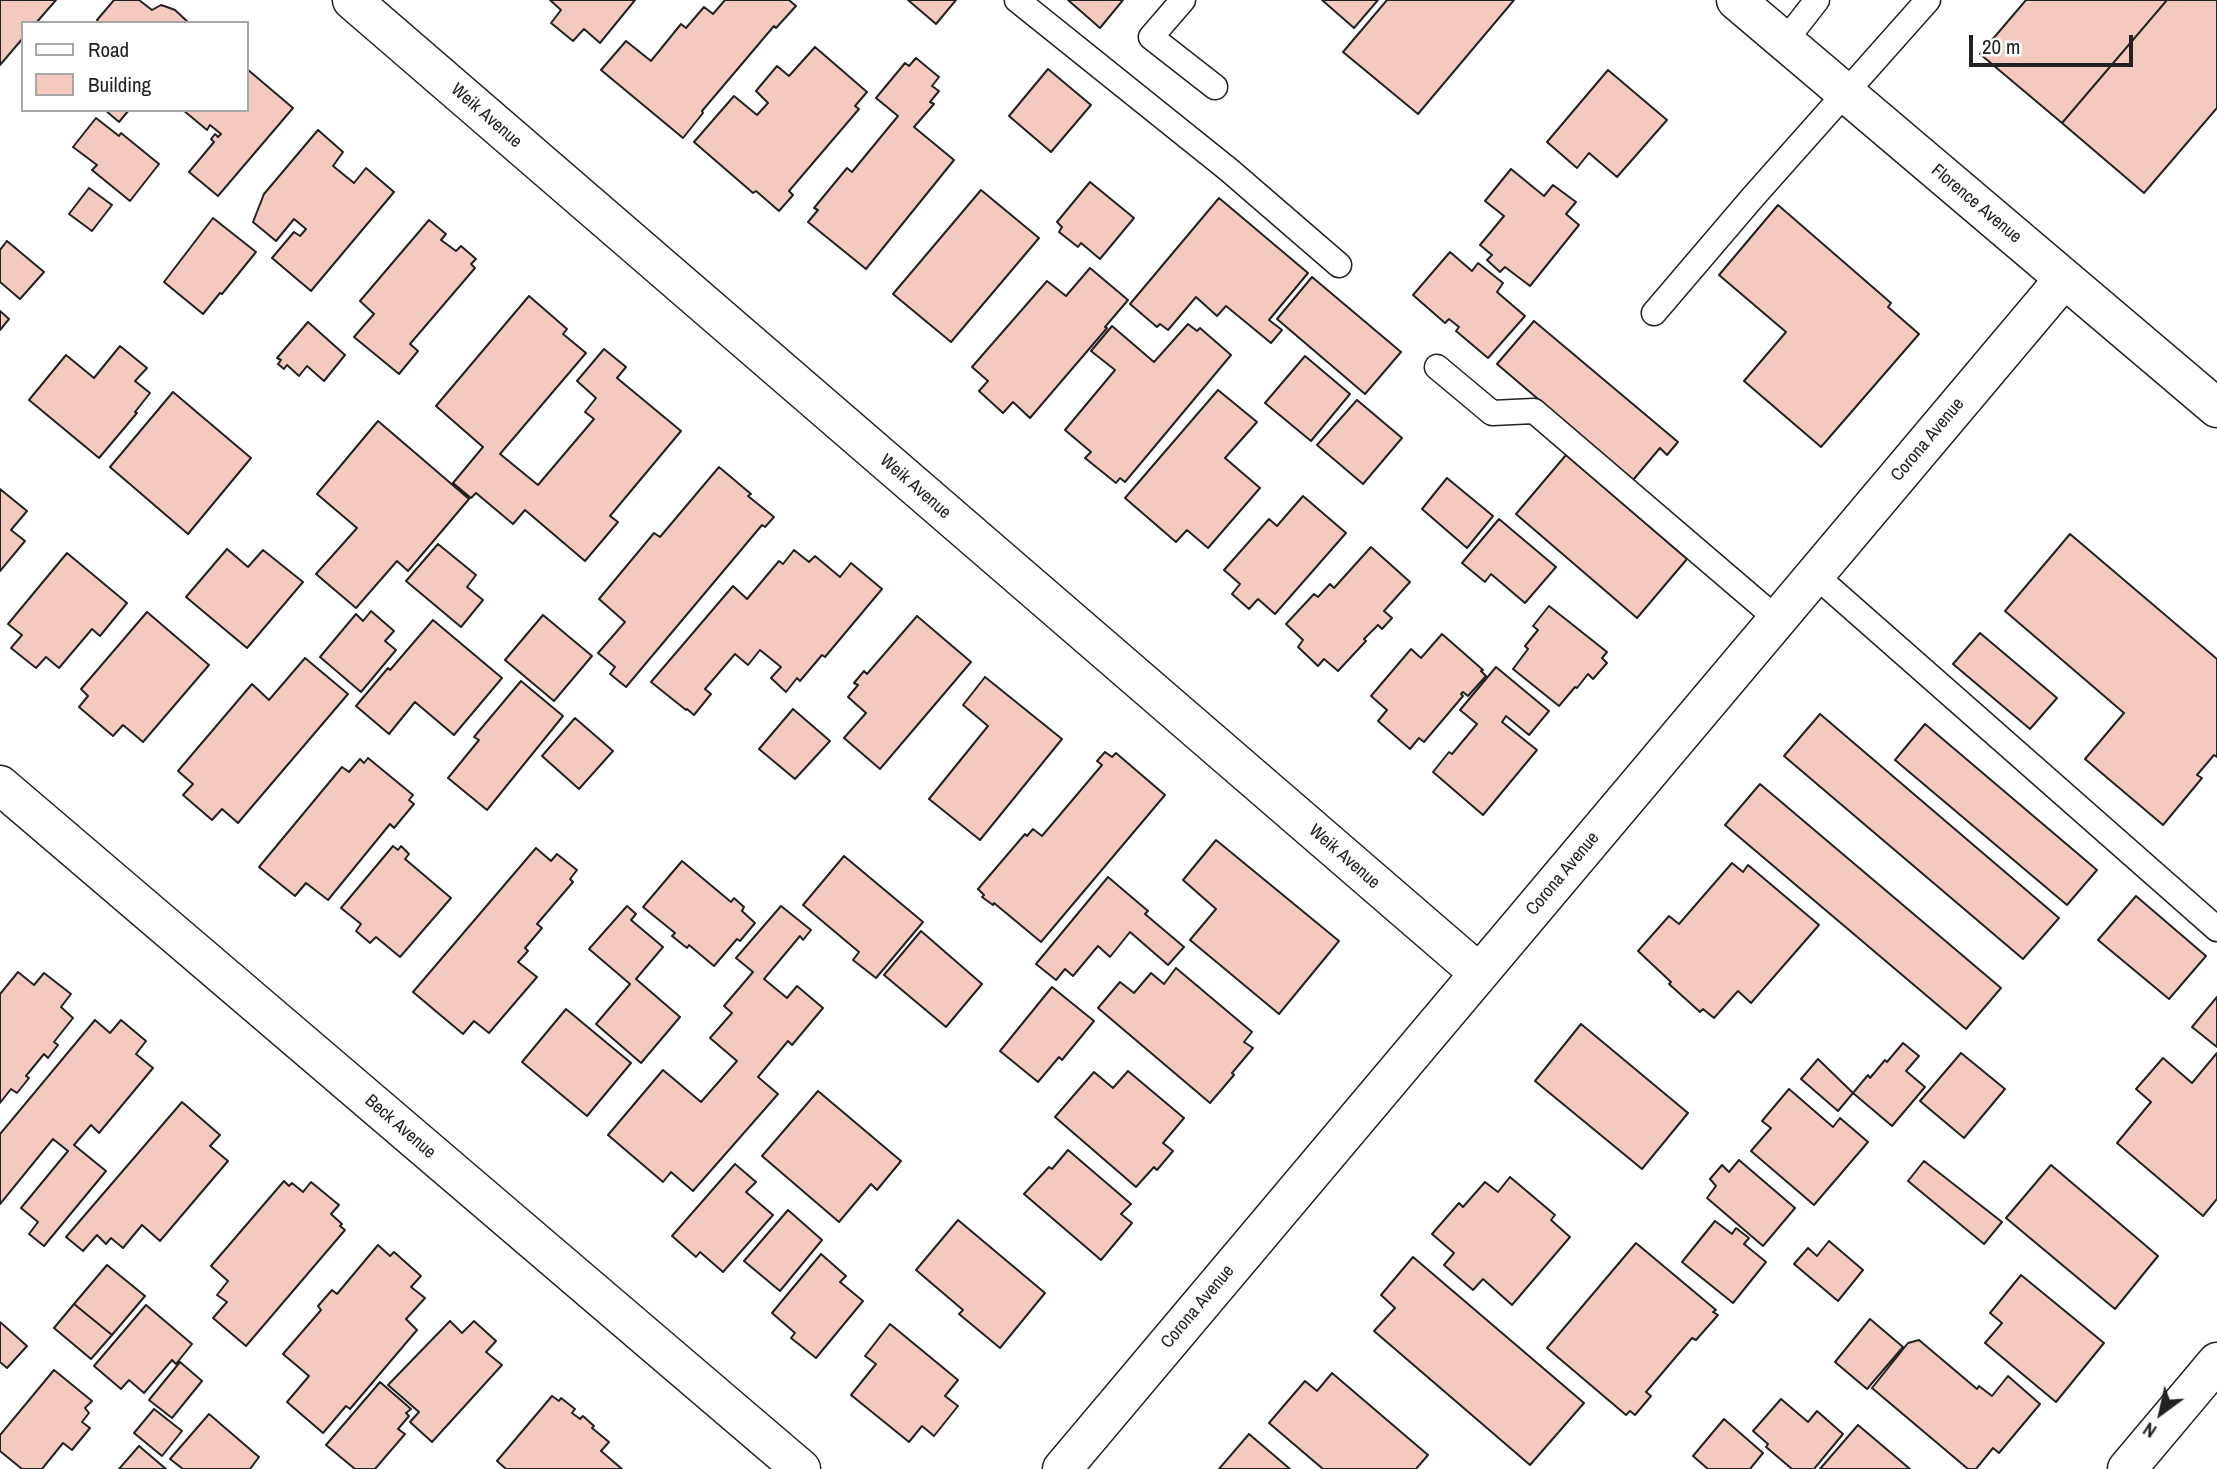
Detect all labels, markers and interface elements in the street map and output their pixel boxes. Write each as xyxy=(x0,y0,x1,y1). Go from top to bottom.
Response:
legend xyxy=(21,21,248,112)
scale bar xyxy=(1972,21,2136,65)
text: 20 m xyxy=(1982,32,2020,61)
text: Road xyxy=(88,35,129,64)
text: Building xyxy=(88,70,151,99)
street label: Weik Avenue xyxy=(446,79,526,153)
street label: Florence Avenue xyxy=(1926,160,2026,248)
street label: Corona Avenue xyxy=(1887,394,1969,486)
street label: Weik Avenue xyxy=(875,450,955,524)
street label: Weik Avenue xyxy=(1304,820,1384,894)
street label: Corona Avenue xyxy=(1522,828,1604,920)
street label: Beck Avenue xyxy=(360,1090,440,1164)
street label: Corona Avenue xyxy=(1157,1261,1239,1353)
north arrow xyxy=(2126,1378,2196,1448)
text: N xyxy=(2138,1417,2161,1445)

